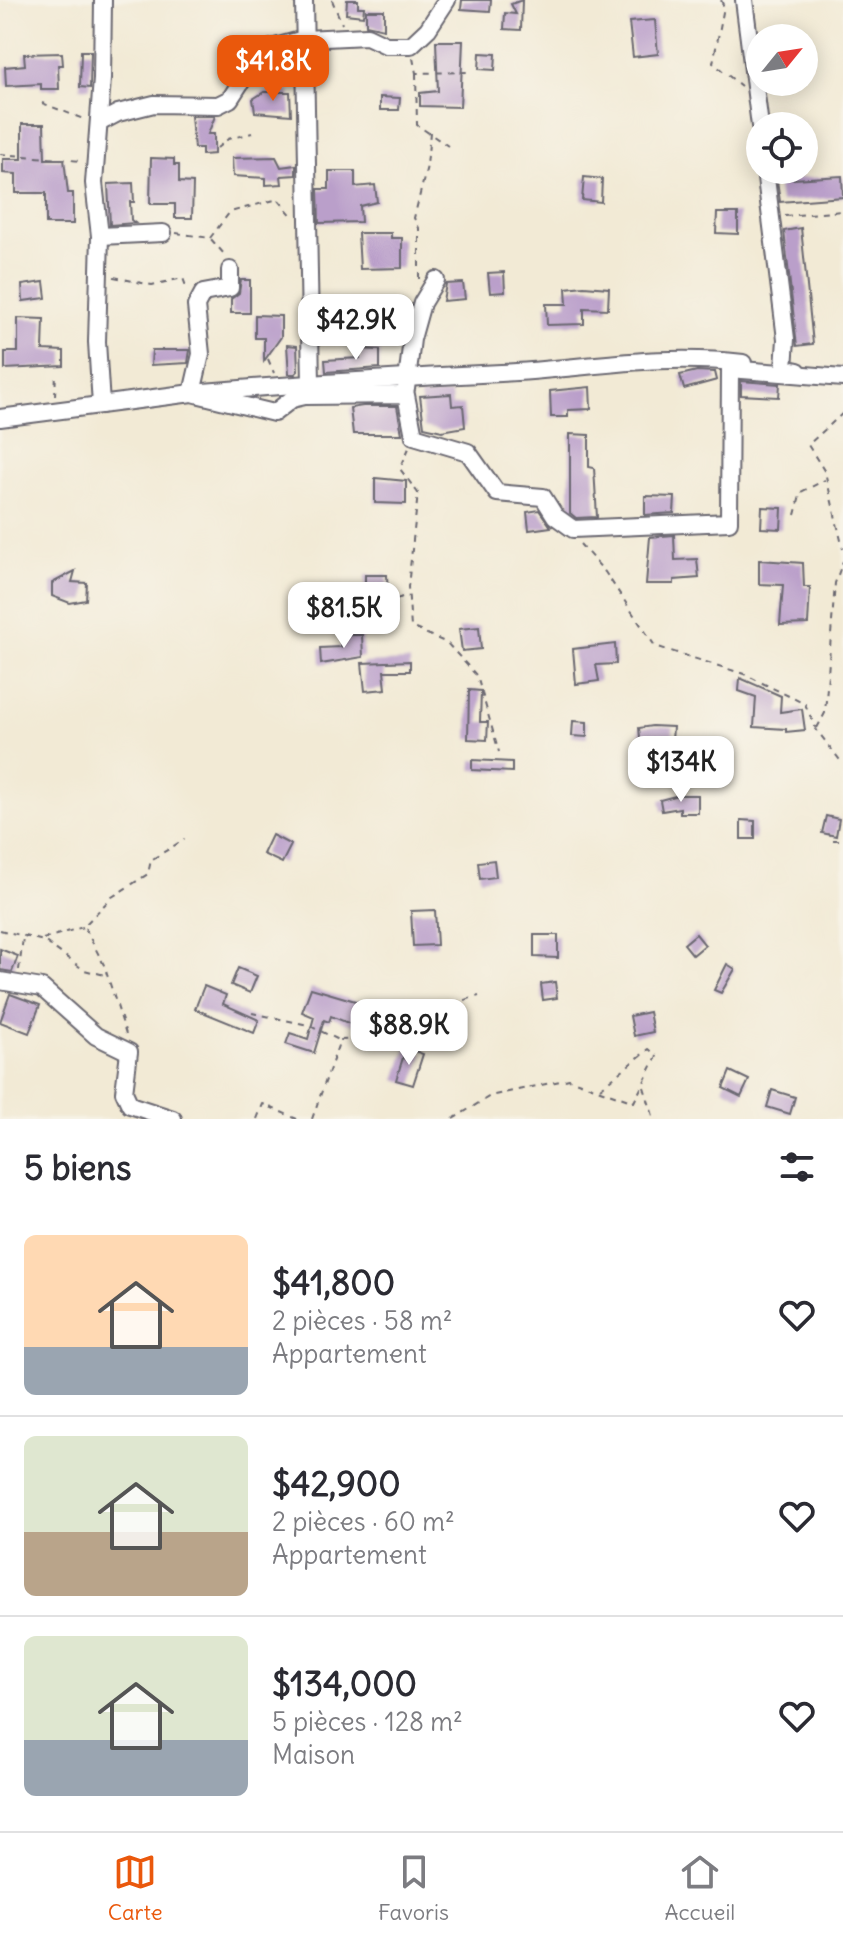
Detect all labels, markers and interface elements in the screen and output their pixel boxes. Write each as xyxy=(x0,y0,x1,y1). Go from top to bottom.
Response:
north arrow xyxy=(746,24,818,96)
map controls xyxy=(746,24,818,184)
pin: $41.8K xyxy=(208,35,338,103)
text: $41.8K xyxy=(235,44,311,77)
button: locate xyxy=(746,112,818,184)
pin: $42.9K xyxy=(291,294,421,362)
text: $42.9K xyxy=(316,303,396,336)
pin: $81.5K xyxy=(279,582,409,650)
text: $81.5K xyxy=(306,591,382,624)
pin: $134K xyxy=(625,736,737,804)
text: $134K xyxy=(646,745,716,778)
pin: $88.9K xyxy=(344,999,474,1067)
text: $88.9K xyxy=(369,1008,449,1041)
icon: filters xyxy=(775,1145,819,1189)
text: 5 biens xyxy=(24,1146,132,1189)
text: $41,800 xyxy=(272,1261,395,1304)
icon: home xyxy=(88,1267,184,1363)
icon: heart xyxy=(775,1293,819,1337)
text: 2 pièces · 58 m² xyxy=(272,1304,453,1337)
text: Appartement xyxy=(272,1337,427,1370)
text: $42,900 xyxy=(272,1462,401,1505)
icon: home xyxy=(88,1468,184,1564)
icon: heart xyxy=(775,1494,819,1538)
text: 2 pièces · 60 m² xyxy=(272,1505,455,1538)
text: Appartement xyxy=(272,1538,427,1571)
text: $134,000 xyxy=(272,1662,417,1705)
icon: home xyxy=(88,1668,184,1764)
icon: heart xyxy=(775,1694,819,1738)
text: 5 pièces · 128 m² xyxy=(272,1705,463,1738)
text: Maison xyxy=(272,1738,355,1771)
tab: Carte xyxy=(108,1850,163,1926)
tab: Favoris xyxy=(378,1850,449,1926)
tab: Accueil xyxy=(664,1850,735,1926)

